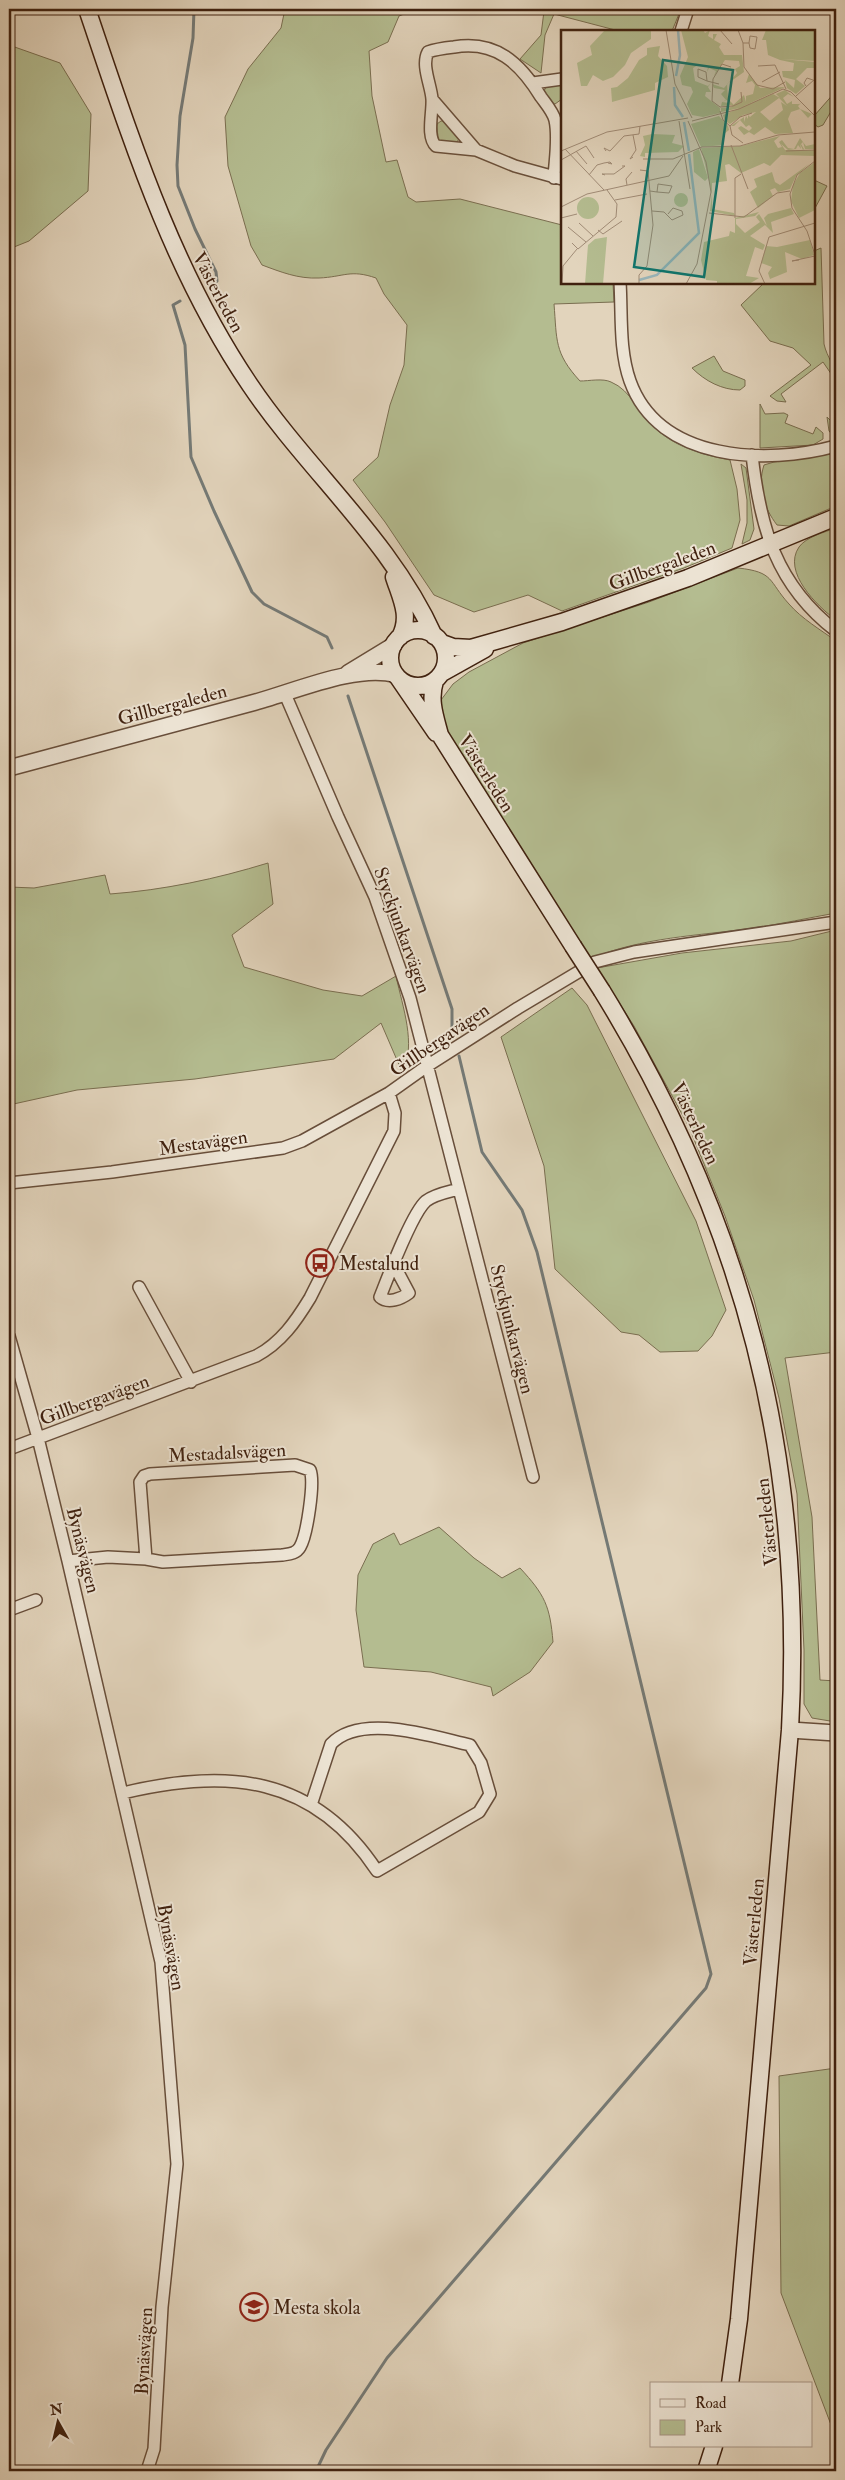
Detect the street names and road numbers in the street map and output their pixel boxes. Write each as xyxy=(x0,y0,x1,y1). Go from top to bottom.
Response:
street label: Västerleden xyxy=(187,248,250,337)
street label: Gillbergaleden xyxy=(606,535,719,596)
street label: Gillbergaleden xyxy=(115,679,230,731)
street label: Västerleden xyxy=(453,730,520,817)
street label: Styckjunkarvägen xyxy=(368,864,436,997)
street label: Gillbergavägen xyxy=(385,998,494,1082)
street label: Västerleden xyxy=(666,1078,725,1169)
street label: Mestavägen xyxy=(157,1125,249,1161)
street label: Styckjunkarvägen xyxy=(484,1262,540,1397)
street label: Gillbergavägen xyxy=(36,1369,153,1431)
street label: Mestadalsvägen xyxy=(167,1438,287,1468)
street label: Västerleden xyxy=(750,1477,784,1567)
street label: Bynäsvägen xyxy=(61,1505,105,1596)
street label: Västerleden xyxy=(738,1877,770,1967)
street label: Bynäsvägen xyxy=(152,1902,190,1993)
street label: Bynäsvägen xyxy=(130,2306,158,2396)

